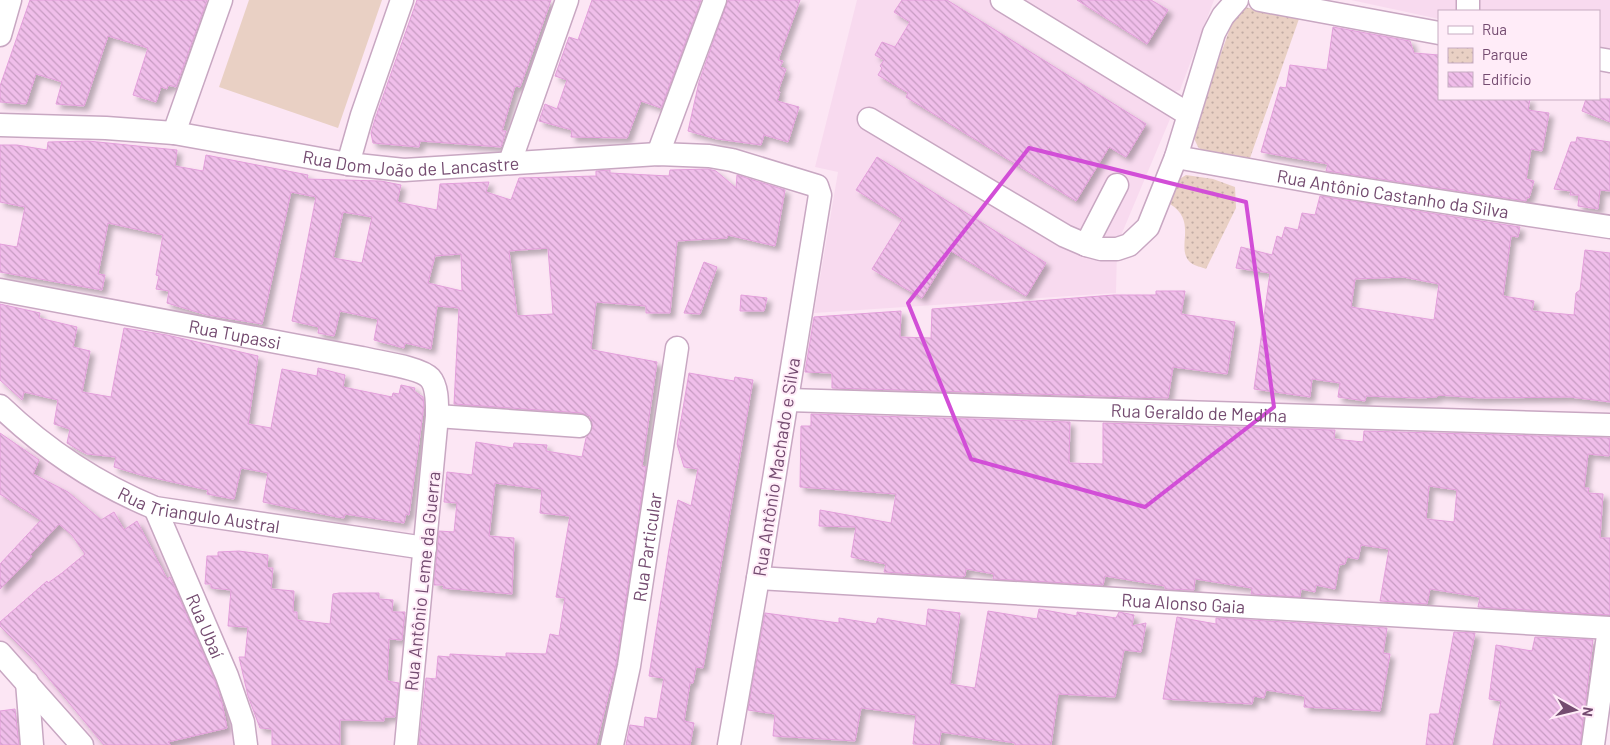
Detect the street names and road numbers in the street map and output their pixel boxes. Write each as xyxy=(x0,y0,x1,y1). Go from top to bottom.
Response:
street label: Rua Dom João de Lancastre xyxy=(301,145,520,181)
street label: Rua Antônio Castanho da Silva xyxy=(1275,164,1510,223)
street label: Rua Tupassi xyxy=(187,315,283,354)
street label: Rua Antônio Machado e Silva xyxy=(748,356,804,578)
street label: Rua Geraldo de Medina xyxy=(1110,399,1287,426)
street label: Rua Antônio Leme da Guerra xyxy=(400,470,444,692)
street label: Rua Triangulo Austral xyxy=(114,482,281,537)
street label: Rua Particular xyxy=(628,491,666,603)
street label: Rua Alonso Gaia xyxy=(1121,588,1246,618)
street label: Rua Ubaí xyxy=(182,590,229,661)

